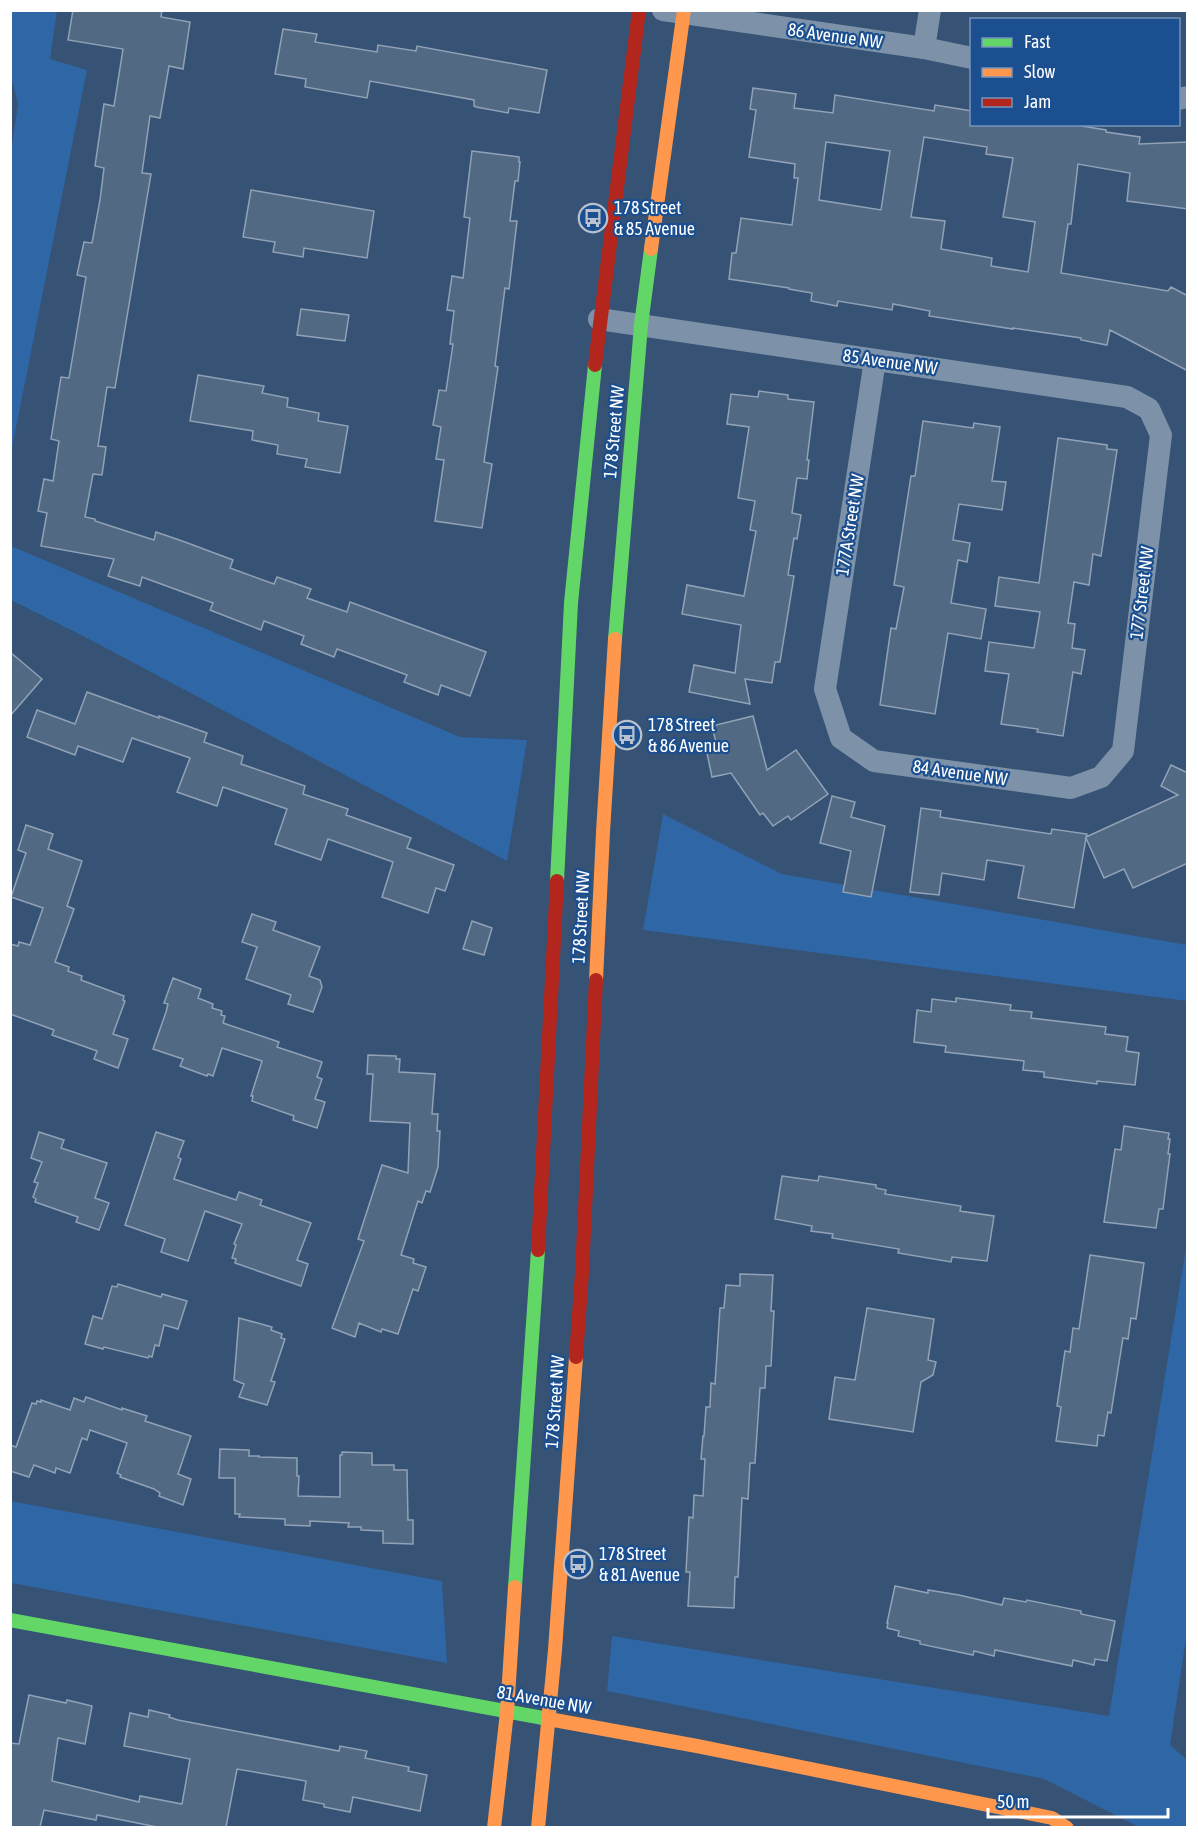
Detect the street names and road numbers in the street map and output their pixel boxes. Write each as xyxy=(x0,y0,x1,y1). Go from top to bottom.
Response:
street label: 86 Avenue NW xyxy=(786,18,884,53)
street label: 85 Avenue NW xyxy=(841,344,939,379)
street label: 178 Street NW xyxy=(599,384,628,479)
street label: 177A Street NW xyxy=(831,473,868,577)
street label: 177 Street NW xyxy=(1125,545,1158,641)
street label: 84 Avenue NW xyxy=(911,755,1009,790)
street label: 178 Street NW xyxy=(568,870,593,964)
street label: 178 Street NW xyxy=(541,1355,568,1449)
street label: 81 Avenue NW xyxy=(495,1681,593,1718)

